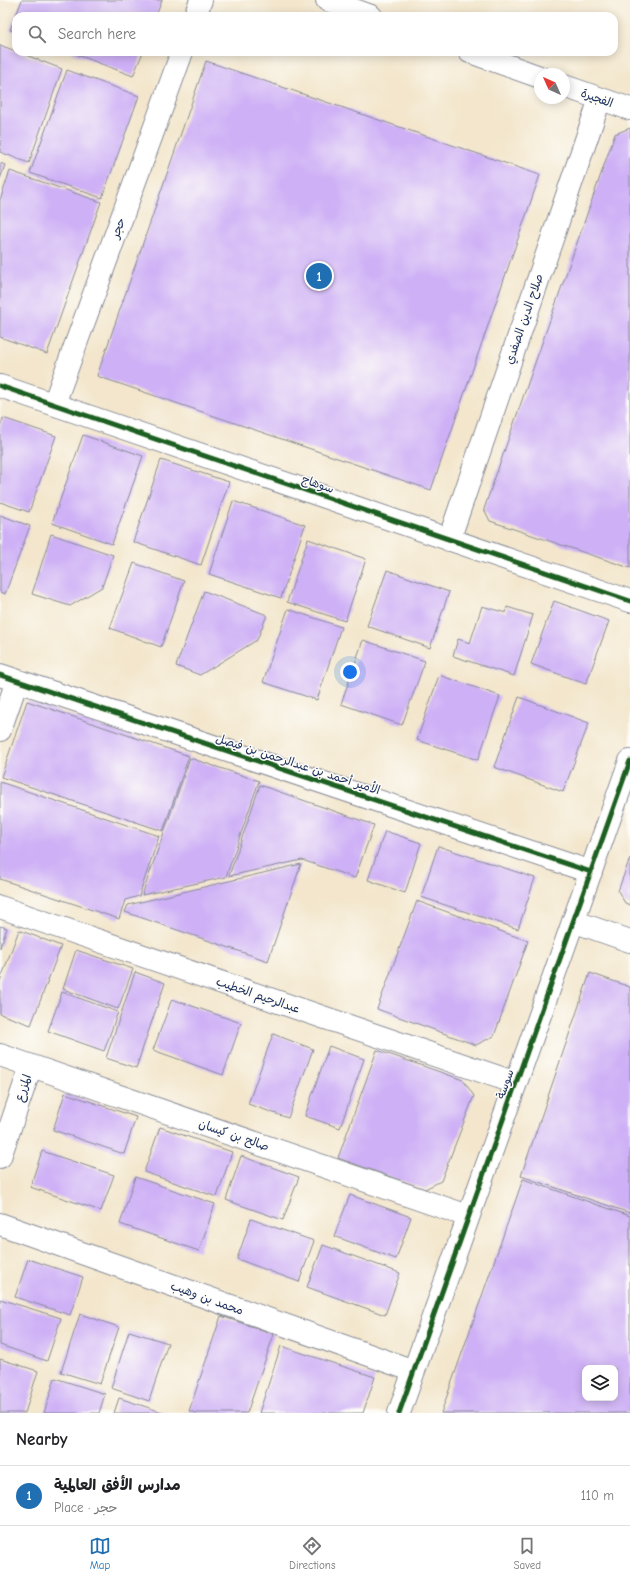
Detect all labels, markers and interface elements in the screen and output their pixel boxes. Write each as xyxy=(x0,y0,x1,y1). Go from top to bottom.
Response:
search box xyxy=(12,12,618,56)
icon: search xyxy=(26,23,48,45)
text: Search here xyxy=(58,25,136,43)
north arrow xyxy=(534,68,570,104)
street label: الفجيرة xyxy=(579,86,615,111)
street label: حجر xyxy=(107,216,129,242)
pin: 1 xyxy=(306,261,332,291)
street label: صلاح الدين الصفدي xyxy=(502,272,548,367)
street label: سوهاج xyxy=(299,472,336,498)
your location xyxy=(340,662,360,682)
street label: الأمير أحمد بن عبدالرحمن بن فيصل xyxy=(214,730,382,798)
street label: عبدالرحيم الخطيب xyxy=(214,974,302,1018)
street label: سوسة xyxy=(493,1067,517,1101)
street label: المزرع xyxy=(12,1072,36,1104)
street label: صالح بن كيسان xyxy=(196,1116,271,1155)
street label: محمد بن وهيب xyxy=(168,1278,245,1319)
map controls xyxy=(582,1365,618,1401)
button: layers xyxy=(582,1365,618,1401)
text: Nearby xyxy=(16,1430,67,1449)
text: مدارس الأفق العالمية xyxy=(54,1476,181,1494)
text: 1 xyxy=(26,1488,32,1503)
text: 110 m xyxy=(581,1488,614,1503)
text: Place · حجر xyxy=(54,1500,117,1515)
tab: Map xyxy=(89,1535,111,1572)
tab: Directions xyxy=(289,1535,336,1572)
tab: Saved xyxy=(514,1535,541,1572)

